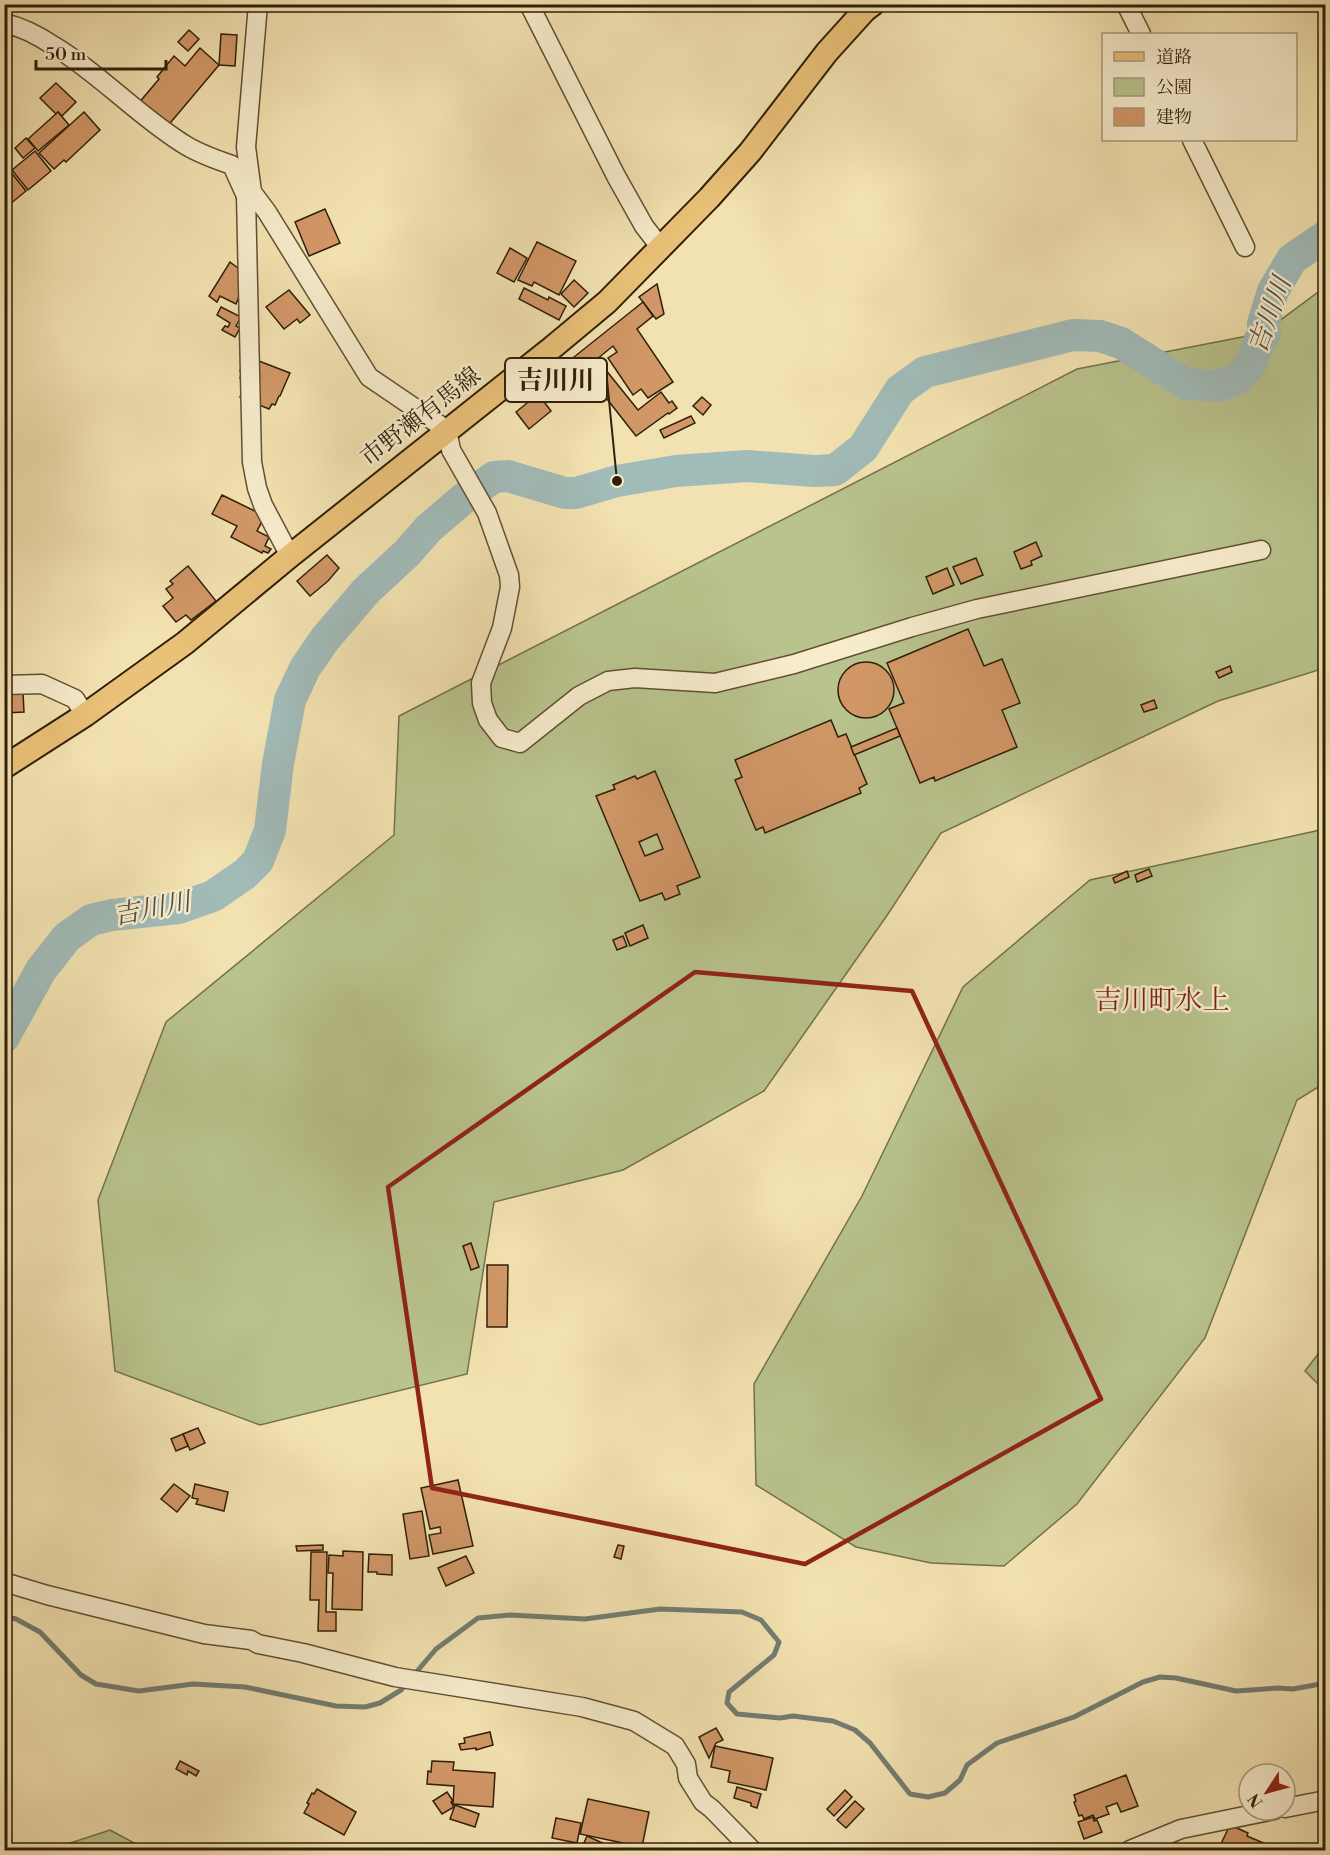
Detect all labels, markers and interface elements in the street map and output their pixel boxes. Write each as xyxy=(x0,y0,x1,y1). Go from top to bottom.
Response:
scale bar xyxy=(36,33,166,71)
legend xyxy=(1102,33,1297,141)
text: 50 m xyxy=(45,43,87,66)
text: 道路 xyxy=(1156,46,1192,69)
text: 公園 xyxy=(1156,76,1192,99)
text: 建物 xyxy=(1156,106,1192,129)
water label: 吉川川 xyxy=(1242,270,1299,357)
callout: 吉川川 xyxy=(505,358,607,402)
street label: 市野瀬有馬線 xyxy=(355,361,487,473)
text: 吉川川 xyxy=(517,365,595,397)
water label: 吉川川 xyxy=(111,885,196,932)
district label: 吉川町水上 xyxy=(1095,984,1230,1018)
north arrow xyxy=(1237,1762,1297,1822)
text: N xyxy=(1244,1789,1267,1811)

